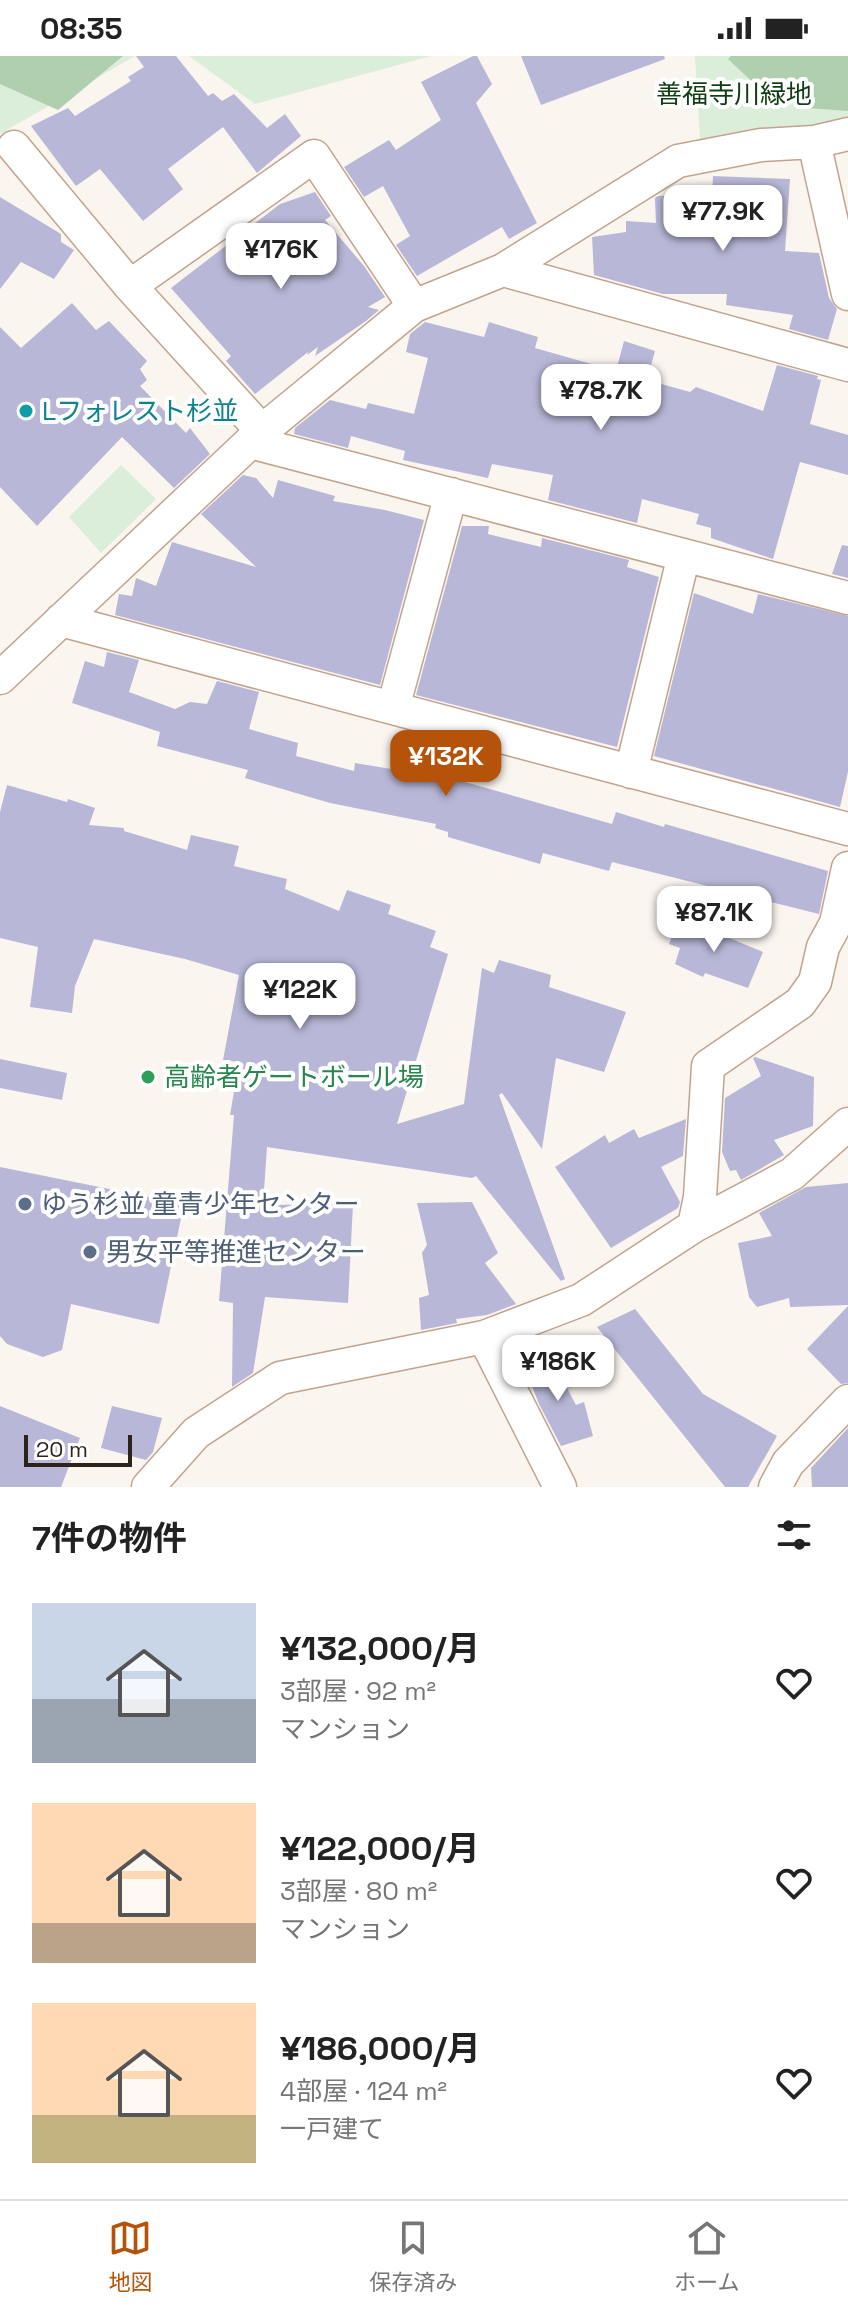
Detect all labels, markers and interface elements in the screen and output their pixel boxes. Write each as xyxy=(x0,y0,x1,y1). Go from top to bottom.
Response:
text: 08:35 xyxy=(40,9,123,48)
park label: 善福寺川緑地 xyxy=(656,77,812,111)
pin: ¥77.9K xyxy=(658,185,788,253)
text: ¥77.9K xyxy=(681,194,765,228)
pin: ¥176K xyxy=(225,223,337,291)
text: ¥176K xyxy=(244,232,318,266)
pin: ¥78.7K xyxy=(536,364,666,432)
text: ¥78.7K xyxy=(559,373,643,407)
place label: Lフォレスト杉並 xyxy=(42,394,238,428)
marker: Lフォレスト杉並 xyxy=(17,402,35,420)
pin: ¥132K xyxy=(390,730,502,798)
text: ¥132K xyxy=(408,739,484,773)
pin: ¥87.1K xyxy=(649,886,779,954)
text: ¥87.1K xyxy=(675,895,753,929)
pin: ¥122K xyxy=(244,963,356,1031)
text: ¥122K xyxy=(262,972,338,1006)
place label: 高齢者ゲートボール場 xyxy=(164,1060,424,1094)
marker: 高齢者ゲートボール場 xyxy=(139,1068,157,1086)
place label: ゆう杉並 童青少年センター xyxy=(41,1187,360,1221)
marker: ゆう杉並 童青少年センター xyxy=(16,1195,34,1213)
place label: 男女平等推進センター xyxy=(106,1235,366,1269)
marker: 男女平等推進センター xyxy=(81,1243,99,1261)
pin: ¥186K xyxy=(502,1335,614,1403)
text: ¥186K xyxy=(520,1344,596,1378)
scale bar xyxy=(24,1431,132,1467)
text: 20 m xyxy=(36,1435,88,1463)
icon: filters xyxy=(772,1513,816,1557)
text: 7件の物件 xyxy=(32,1517,187,1560)
text: ¥132,000/月 xyxy=(280,1627,480,1670)
icon: home xyxy=(96,1635,192,1731)
icon: heart xyxy=(772,1661,816,1705)
text: 3部屋 · 92 m² xyxy=(280,1674,436,1708)
text: マンション xyxy=(280,1712,410,1746)
text: ¥122,000/月 xyxy=(280,1827,480,1870)
icon: home xyxy=(96,1835,192,1931)
icon: heart xyxy=(772,1861,816,1905)
text: 3部屋 · 80 m² xyxy=(280,1874,437,1908)
text: マンション xyxy=(280,1912,410,1946)
text: ¥186,000/月 xyxy=(280,2027,481,2070)
icon: home xyxy=(96,2035,192,2131)
icon: heart xyxy=(772,2061,816,2105)
text: 4部屋 · 124 m² xyxy=(280,2074,447,2108)
text: 一戸建て xyxy=(280,2112,384,2146)
tab: 地図 xyxy=(108,2216,152,2296)
tab: 保存済み xyxy=(369,2216,457,2296)
tab: ホーム xyxy=(674,2216,740,2296)

